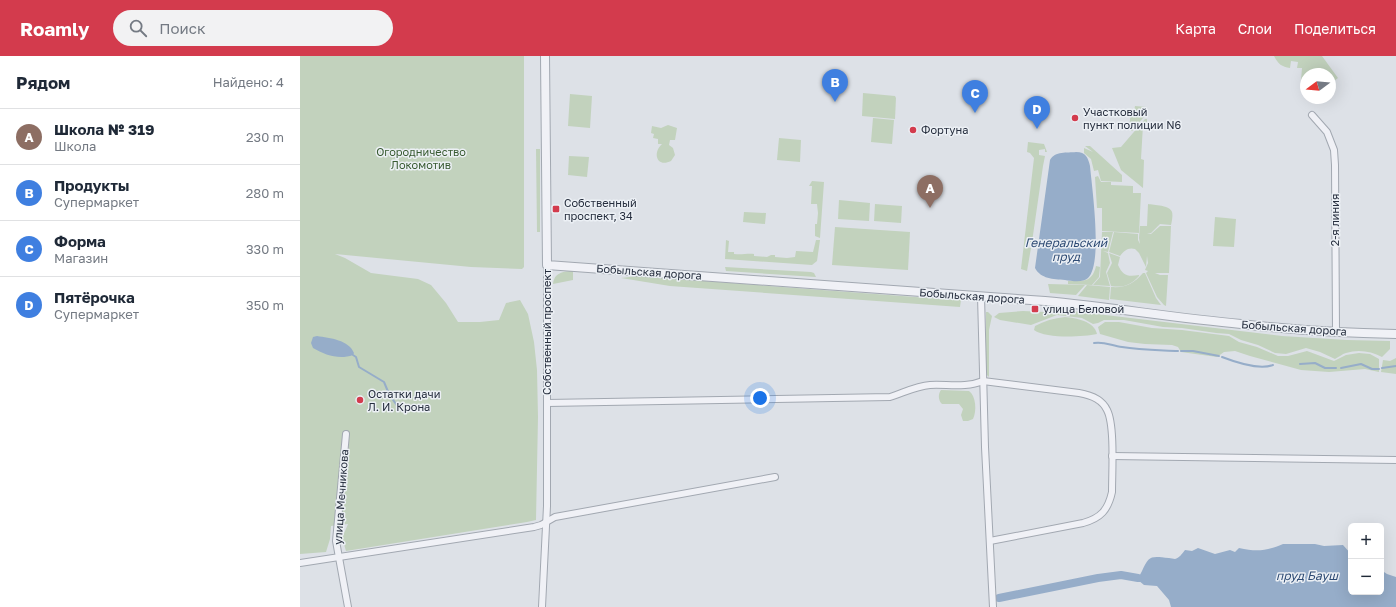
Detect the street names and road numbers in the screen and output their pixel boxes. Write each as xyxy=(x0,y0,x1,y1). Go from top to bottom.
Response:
street label: 2-я линия xyxy=(1328,194,1341,246)
street label: Бобыльская дорога xyxy=(596,261,702,282)
street label: Собственный проспект xyxy=(540,268,553,395)
street label: Бобыльская дорога xyxy=(919,285,1025,306)
street label: Бобыльская дорога xyxy=(1241,317,1347,338)
street label: улица Мечникова xyxy=(331,449,350,545)

